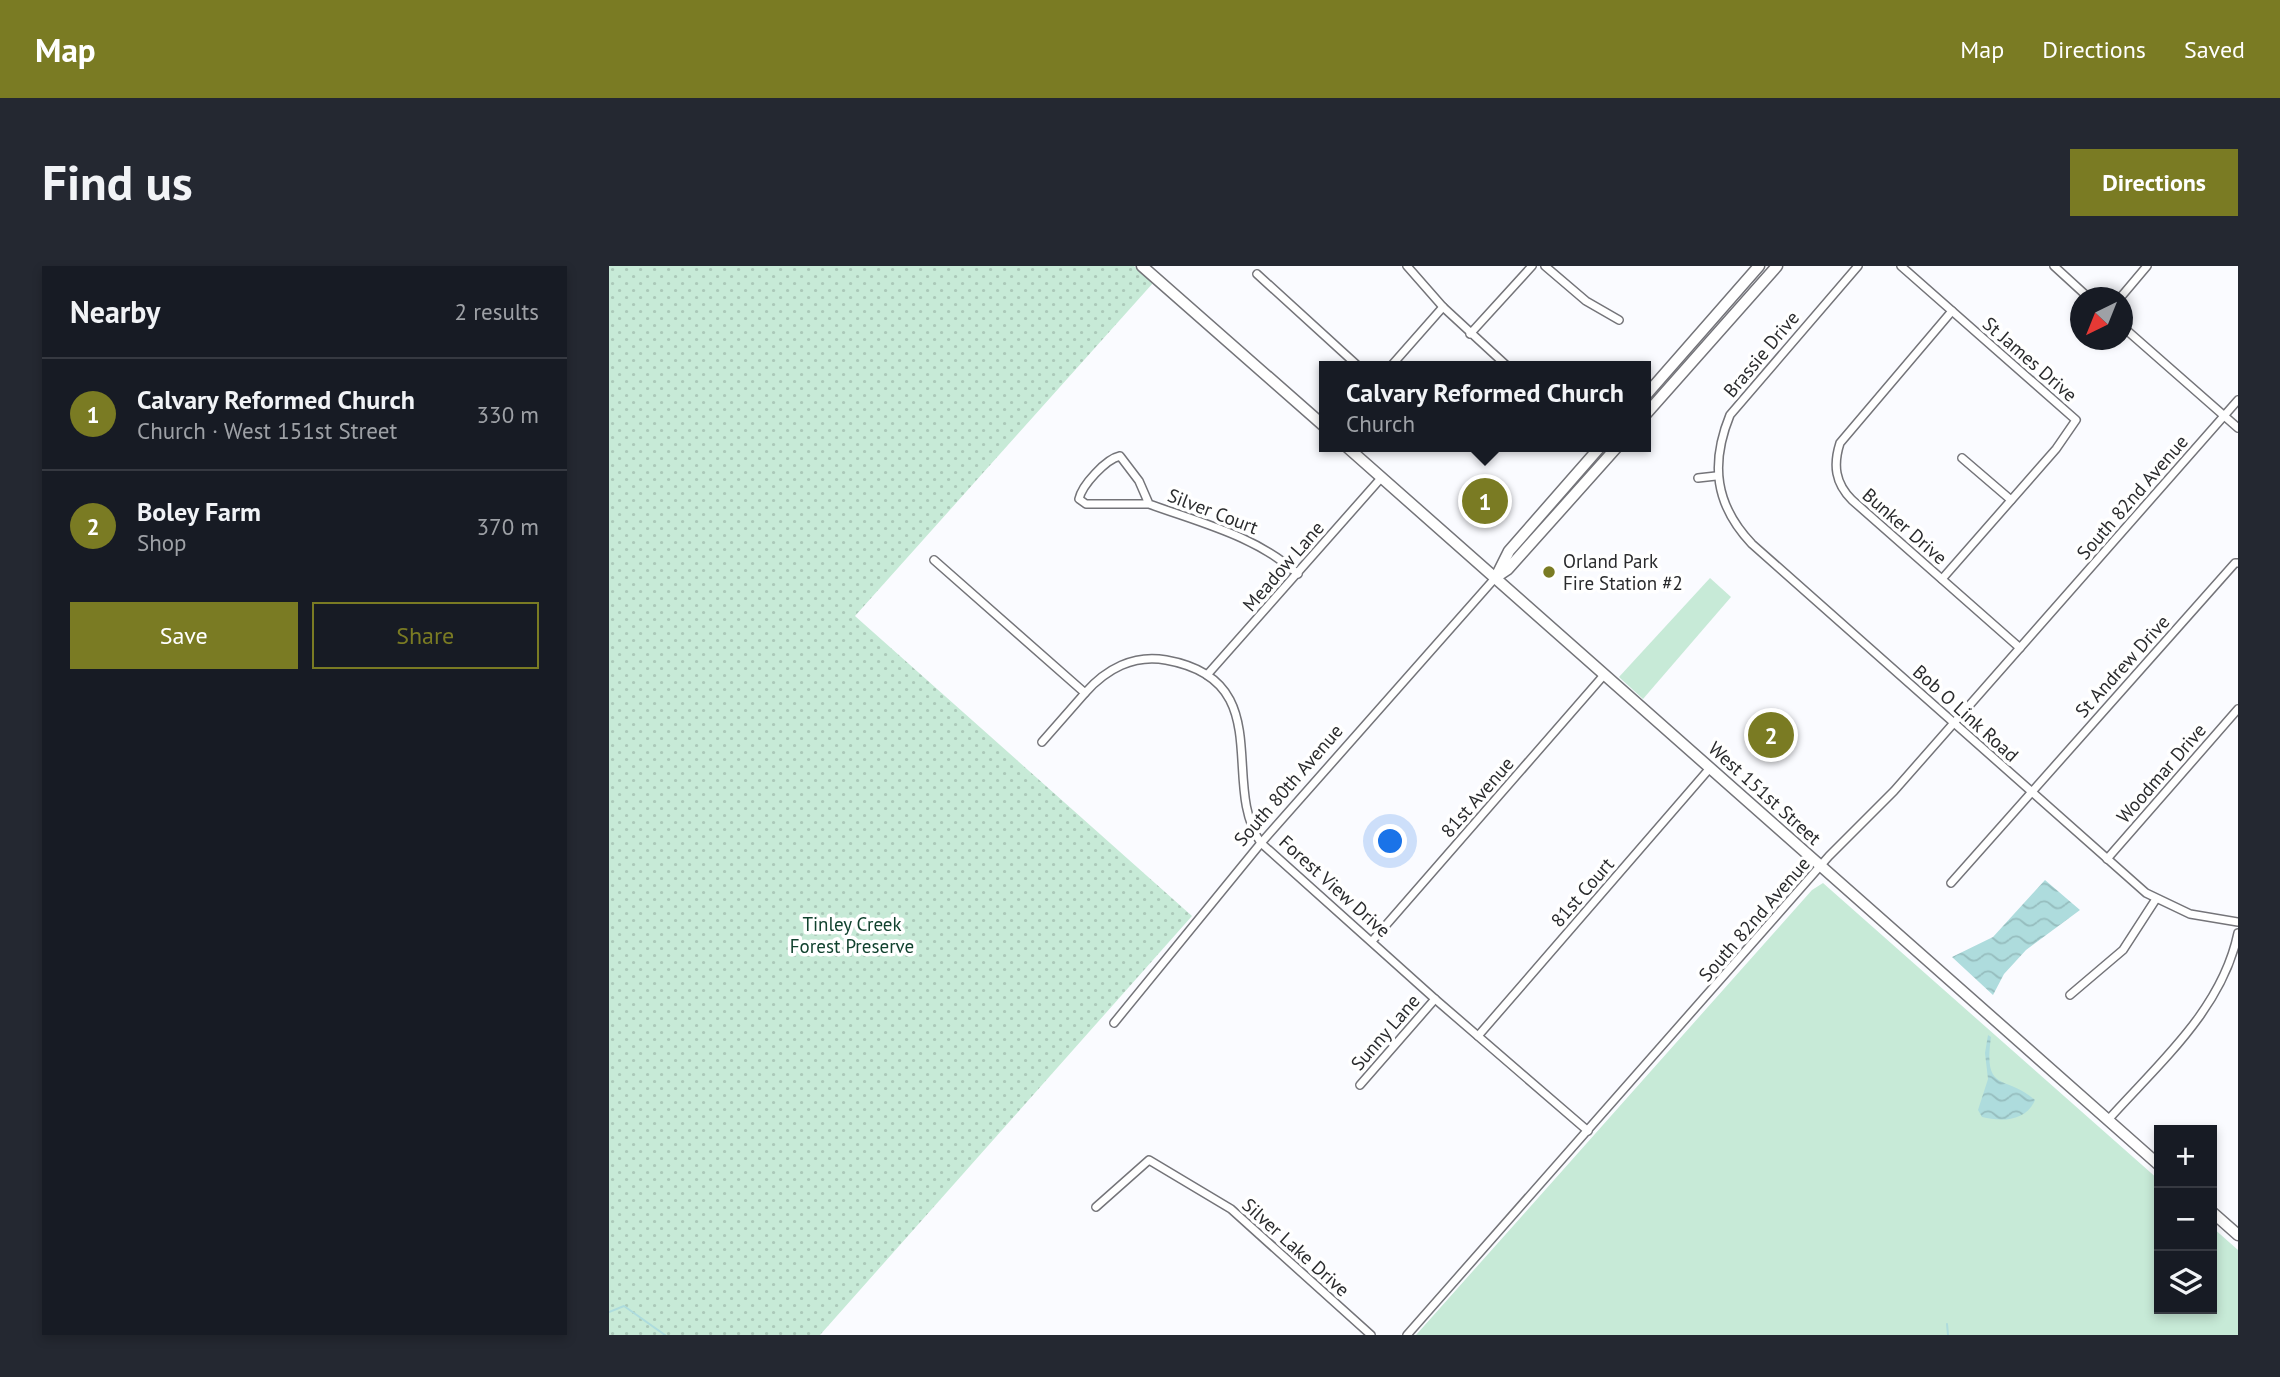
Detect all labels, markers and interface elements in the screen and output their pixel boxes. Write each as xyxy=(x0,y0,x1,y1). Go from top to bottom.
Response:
text: Map xyxy=(35,28,96,71)
text: Map xyxy=(1960,34,2004,65)
text: Directions xyxy=(2042,34,2146,65)
text: Saved xyxy=(2184,34,2245,65)
button: Directions xyxy=(2070,149,2238,216)
text: Find us xyxy=(42,150,193,214)
north arrow xyxy=(2070,287,2133,350)
text: Nearby xyxy=(70,292,160,331)
text: 2 results xyxy=(455,297,539,326)
street label: Brassie Drive xyxy=(1718,306,1804,402)
street label: St James Drive xyxy=(1978,311,2082,407)
popup xyxy=(1319,361,1651,452)
text: Calvary Reformed Church xyxy=(1346,376,1624,409)
text: Calvary Reformed Church xyxy=(137,383,415,416)
text: 1 xyxy=(86,400,100,429)
text: 330 m xyxy=(477,400,539,429)
text: Church xyxy=(1346,409,1415,438)
text: Church · West 151st Street xyxy=(137,416,397,445)
street label: South 82nd Avenue xyxy=(2071,430,2193,564)
pin: 1 xyxy=(1462,475,1508,527)
street label: Silver Court xyxy=(1164,483,1262,539)
street label: Bunker Drive xyxy=(1858,483,1952,569)
text: Boley Farm xyxy=(137,495,261,528)
text: 2 xyxy=(86,512,100,541)
text: 370 m xyxy=(477,512,539,541)
street label: Meadow Lane xyxy=(1237,516,1329,616)
text: Shop xyxy=(137,528,187,557)
place label: Orland Park Fire Station #2 xyxy=(1563,549,1683,595)
marker: Orland Park Fire Station #2 xyxy=(1541,564,1557,580)
button: Save xyxy=(70,602,298,669)
button: Share xyxy=(312,602,539,669)
street label: St Andrew Drive xyxy=(2070,610,2174,722)
street label: Bob O Link Road xyxy=(1908,659,2024,767)
pin: 2 xyxy=(1748,709,1794,761)
street label: Woodmar Drive xyxy=(2111,718,2211,828)
street label: South 80th Avenue xyxy=(1228,719,1348,851)
street label: West 151st Street xyxy=(1704,736,1827,850)
street label: 81st Avenue xyxy=(1435,752,1519,842)
your location xyxy=(1373,824,1407,858)
street label: Forest View Drive xyxy=(1274,830,1396,942)
street label: 81st Court xyxy=(1545,852,1619,932)
street label: South 82nd Avenue xyxy=(1693,852,1815,986)
park label: Tinley Creek Forest Preserve xyxy=(790,912,914,958)
street label: Sunny Lane xyxy=(1345,989,1425,1075)
map controls xyxy=(2154,1125,2217,1314)
button: + xyxy=(2154,1125,2217,1188)
button: − xyxy=(2154,1188,2217,1251)
street label: Silver Lake Drive xyxy=(1237,1193,1355,1301)
button: layers xyxy=(2154,1251,2217,1314)

